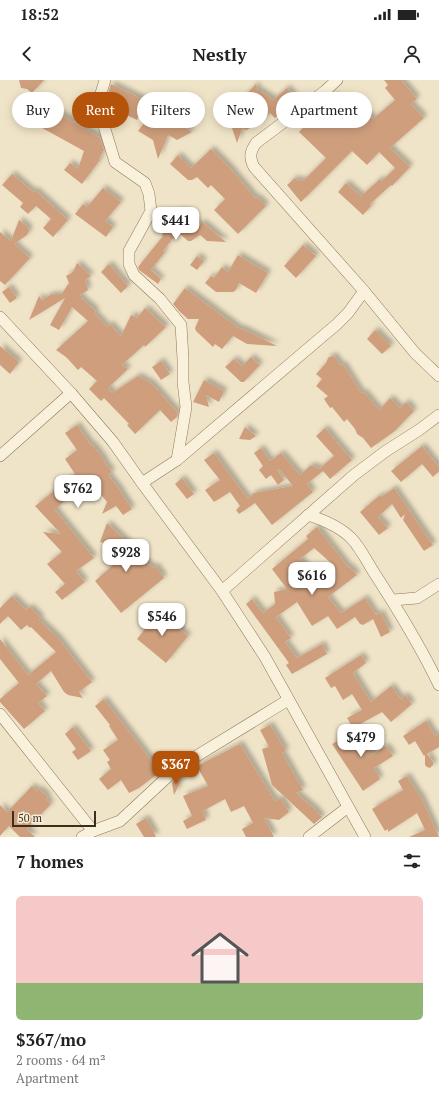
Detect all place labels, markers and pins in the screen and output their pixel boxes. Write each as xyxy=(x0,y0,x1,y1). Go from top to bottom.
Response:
pin: $441 xyxy=(152,207,200,241)
pin: $762 xyxy=(54,475,102,509)
pin: $928 xyxy=(102,539,150,573)
pin: $616 xyxy=(288,562,336,596)
pin: $546 xyxy=(138,603,186,637)
pin: $479 xyxy=(337,724,385,758)
pin: $367 xyxy=(152,751,200,785)

